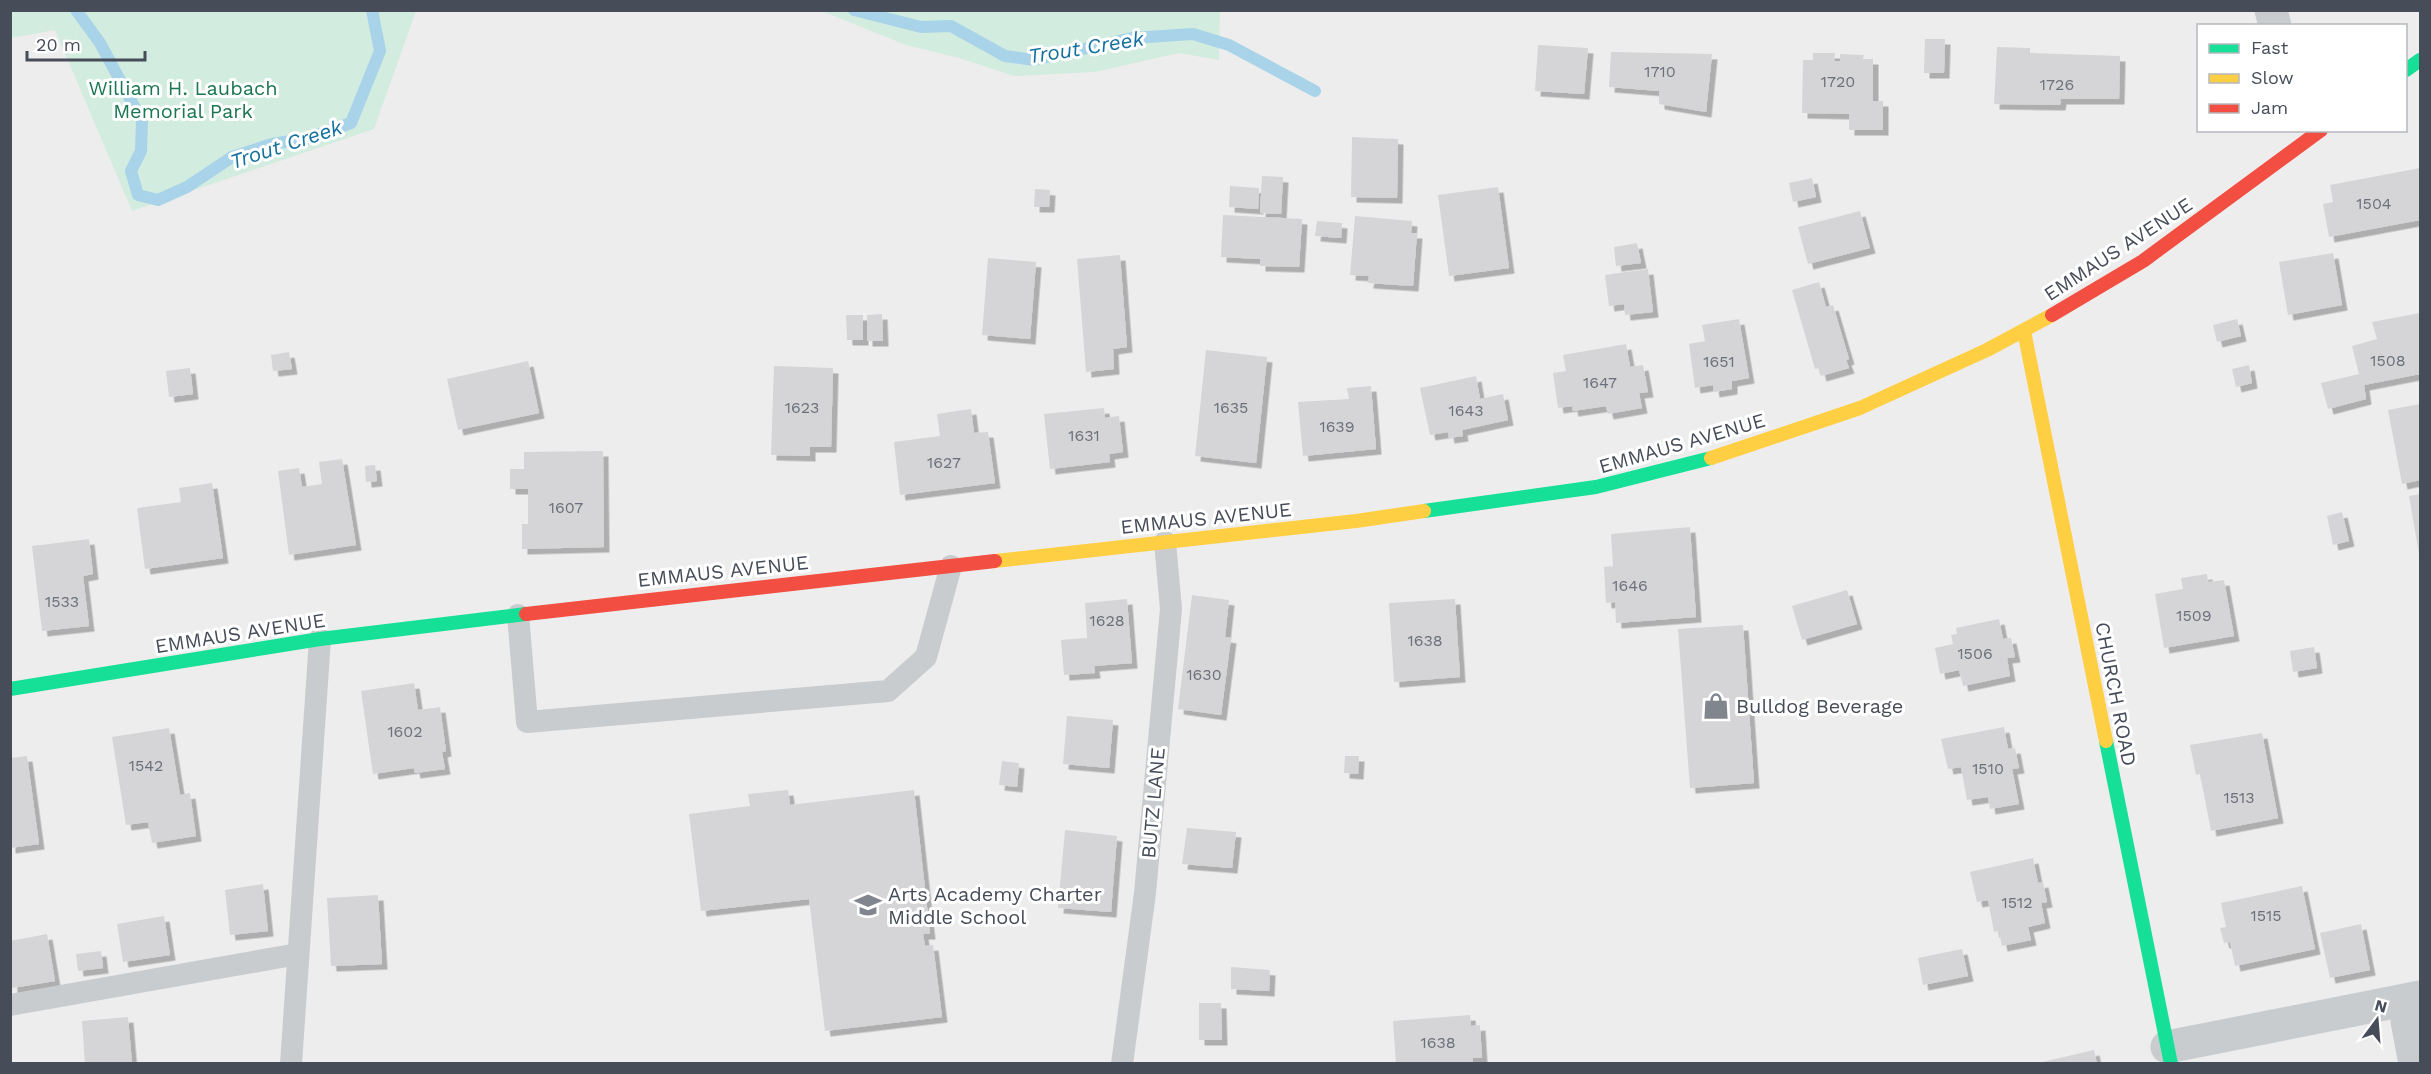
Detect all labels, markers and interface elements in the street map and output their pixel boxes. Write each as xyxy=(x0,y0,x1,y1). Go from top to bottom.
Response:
scale bar xyxy=(27,24,146,62)
legend xyxy=(2197,24,2407,132)
water label: Trout Creek xyxy=(1026,25,1146,68)
text: 20 m xyxy=(36,34,81,55)
text: Fast xyxy=(2251,37,2289,58)
house number: 1710 xyxy=(1644,62,1676,81)
text: Slow xyxy=(2251,67,2294,88)
house number: 1720 xyxy=(1821,72,1855,91)
house number: 1726 xyxy=(2040,75,2074,94)
park label: William H. Laubach Memorial Park xyxy=(88,76,278,123)
text: Jam xyxy=(2251,97,2288,118)
water label: Trout Creek xyxy=(227,114,346,174)
street label: EMMAUS AVENUE xyxy=(2039,192,2197,306)
house number: 1504 xyxy=(2356,194,2392,213)
house number: 1508 xyxy=(2370,351,2406,370)
house number: 1651 xyxy=(1703,352,1735,371)
house number: 1647 xyxy=(1583,373,1617,392)
house number: 1623 xyxy=(785,398,819,417)
house number: 1635 xyxy=(1214,398,1248,417)
house number: 1643 xyxy=(1448,401,1484,420)
street label: EMMAUS AVENUE xyxy=(1596,408,1768,478)
house number: 1639 xyxy=(1319,417,1355,436)
house number: 1631 xyxy=(1068,426,1100,445)
house number: 1627 xyxy=(927,453,961,472)
street label: EMMAUS AVENUE xyxy=(1119,497,1293,539)
house number: 1607 xyxy=(549,498,583,517)
street label: EMMAUS AVENUE xyxy=(636,550,810,592)
house number: 1646 xyxy=(1612,576,1648,595)
house number: 1533 xyxy=(45,592,79,611)
house number: 1509 xyxy=(2176,606,2212,625)
street label: EMMAUS AVENUE xyxy=(153,608,327,658)
house number: 1628 xyxy=(1089,611,1125,630)
street label: CHURCH ROAD xyxy=(2090,620,2142,768)
house number: 1638 xyxy=(1407,631,1443,650)
house number: 1506 xyxy=(1957,644,1993,663)
house number: 1630 xyxy=(1186,665,1222,684)
shop icon: Bulldog Beverage xyxy=(1701,691,1731,721)
place label: Bulldog Beverage xyxy=(1736,694,1903,718)
house number: 1602 xyxy=(387,722,423,741)
street label: BUTZ LANE xyxy=(1136,747,1170,859)
house number: 1542 xyxy=(129,756,163,775)
house number: 1510 xyxy=(1972,759,2004,778)
house number: 1513 xyxy=(2223,788,2255,807)
place label: Arts Academy Charter Middle School xyxy=(888,882,1102,929)
school or university icon: Arts Academy Charter Middle School xyxy=(853,890,883,920)
house number: 1512 xyxy=(2001,893,2033,912)
house number: 1515 xyxy=(2250,906,2282,925)
north arrow xyxy=(2347,990,2407,1050)
text: N xyxy=(2373,995,2389,1017)
house number: 1638 xyxy=(1420,1033,1456,1052)

